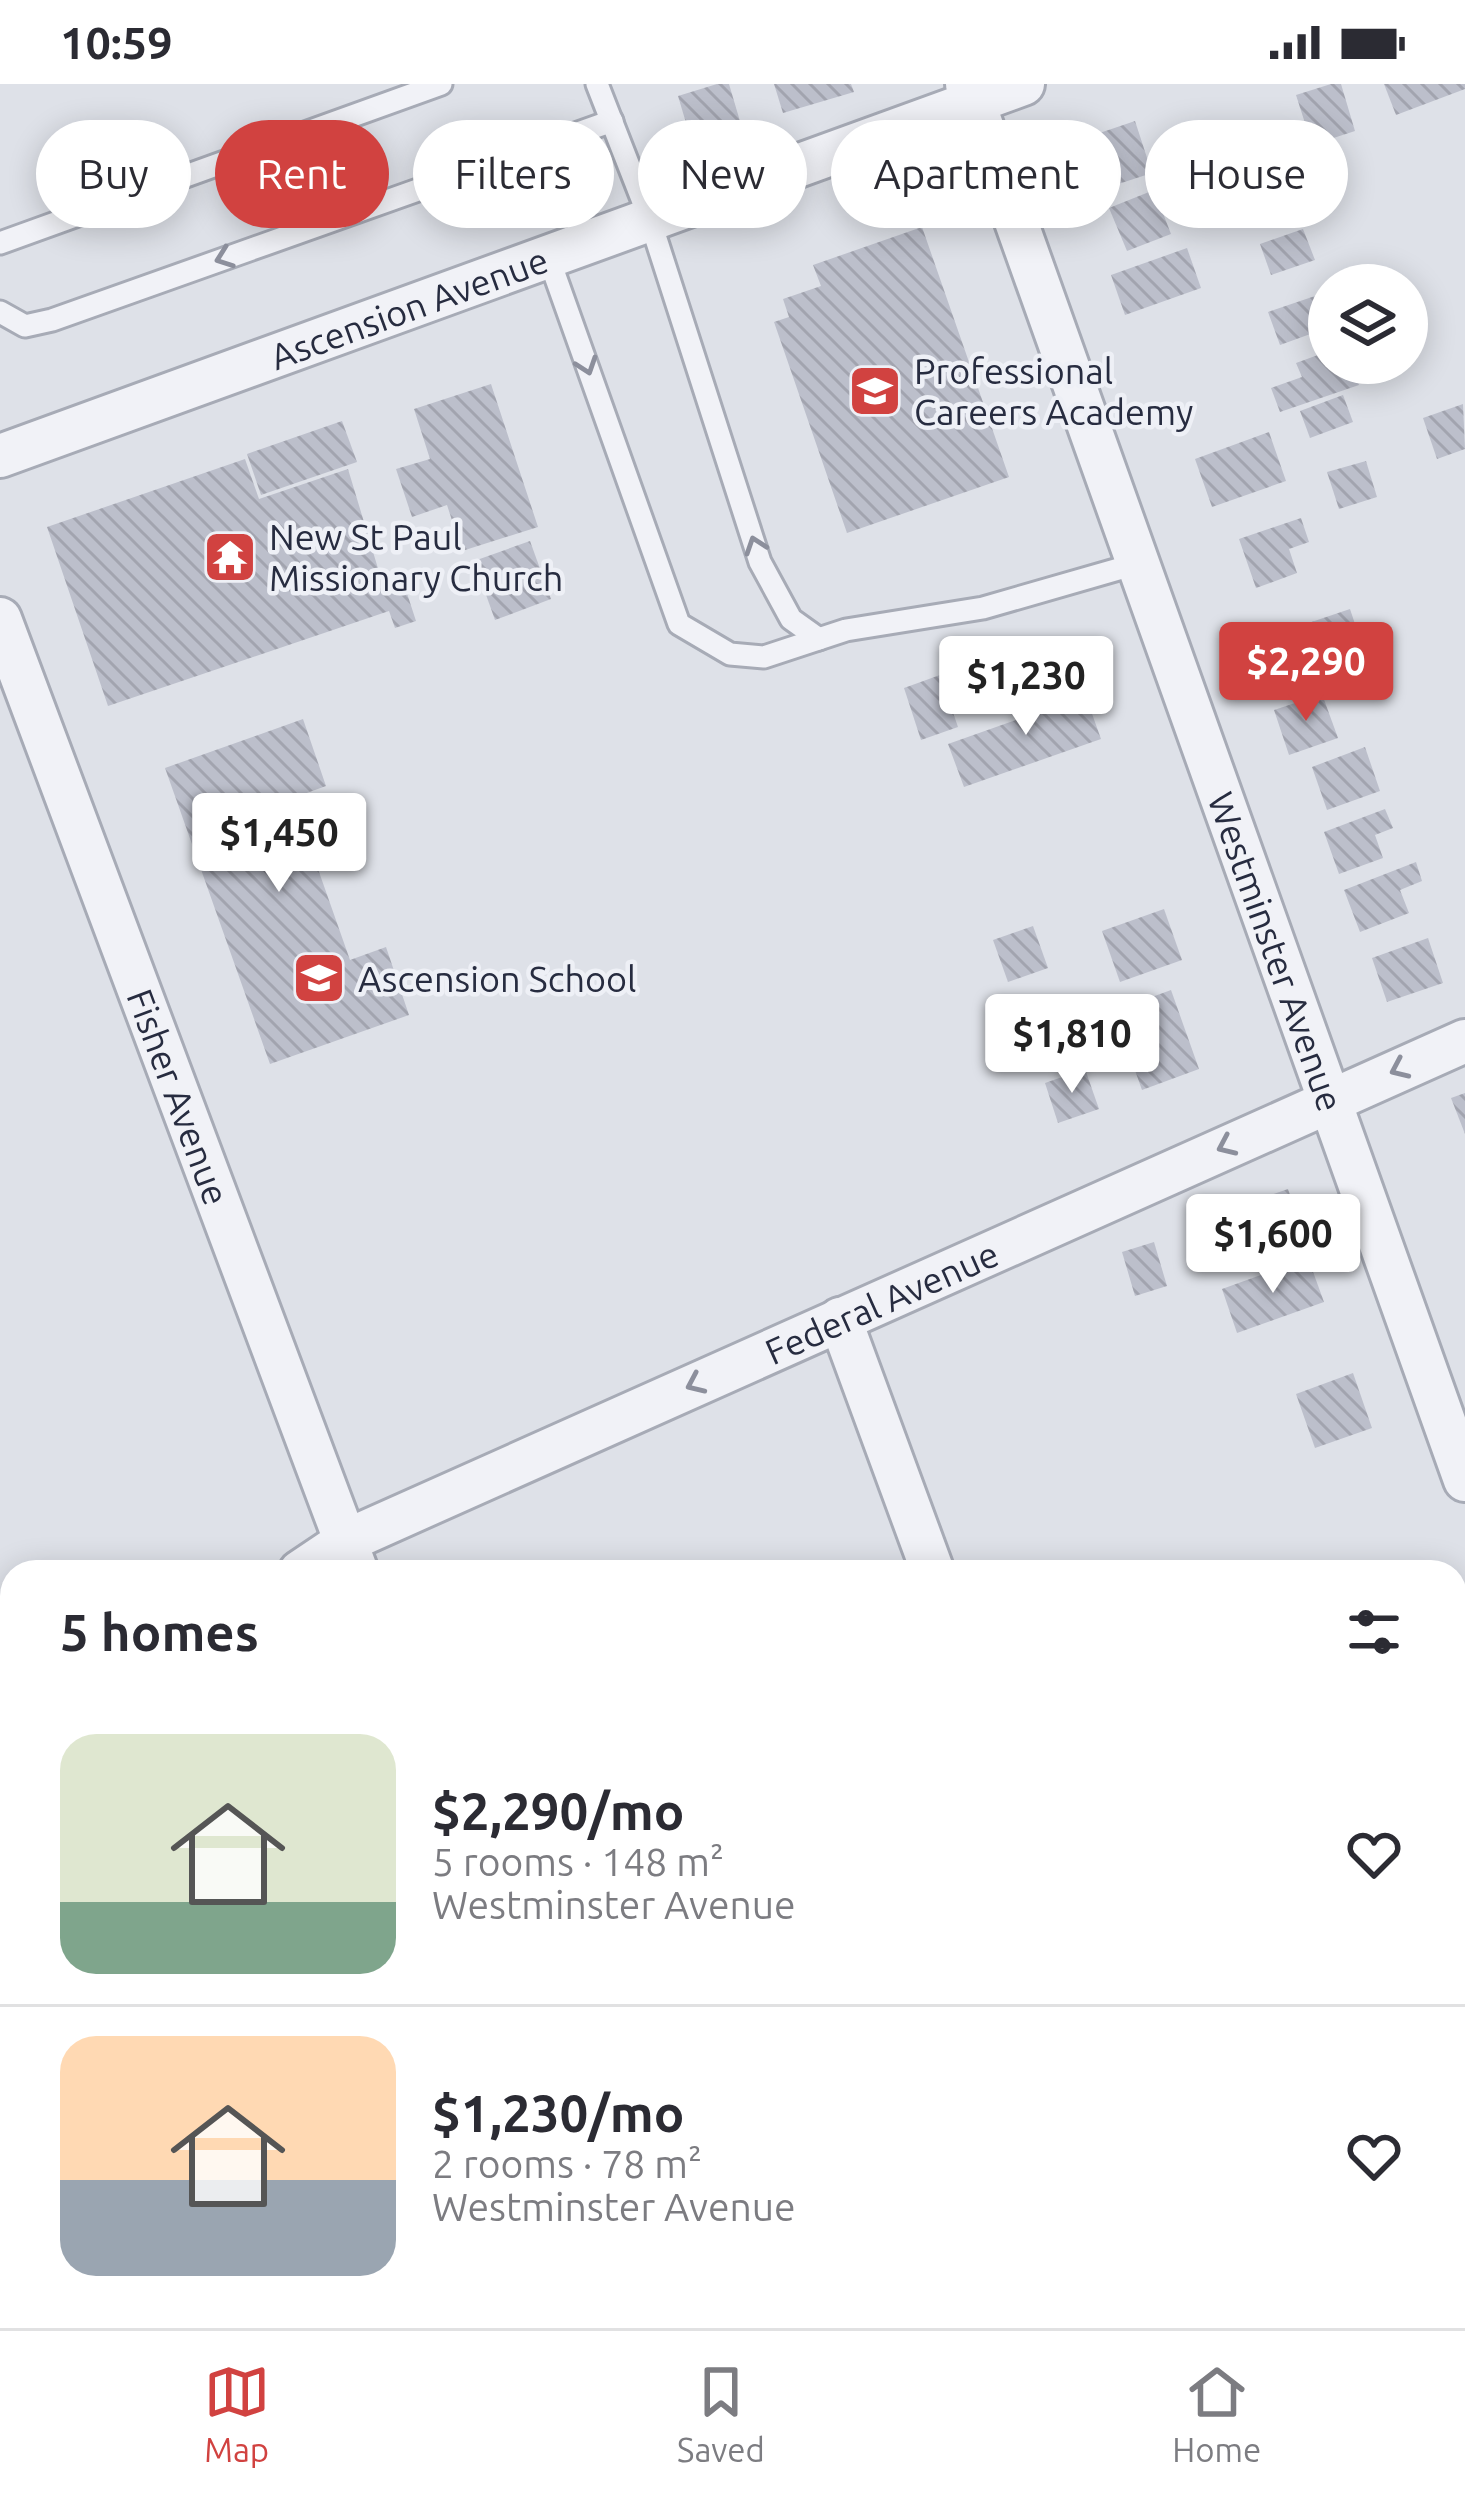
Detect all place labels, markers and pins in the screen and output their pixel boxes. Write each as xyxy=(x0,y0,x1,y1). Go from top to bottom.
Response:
place label: Professional Careers Academy xyxy=(914,350,1193,432)
school or university icon: Professional Careers Academy xyxy=(847,363,903,419)
place label: New St Paul Missionary Church xyxy=(269,516,563,598)
temple icon: New St Paul Missionary Church xyxy=(202,529,258,585)
pin: $2,290 xyxy=(1208,622,1404,724)
pin: $1,230 xyxy=(928,636,1124,738)
pin: $1,450 xyxy=(181,793,377,895)
school or university icon: Ascension School xyxy=(291,950,347,1006)
place label: Ascension School xyxy=(358,958,637,999)
pin: $1,810 xyxy=(974,994,1170,1096)
pin: $1,600 xyxy=(1175,1194,1371,1296)

